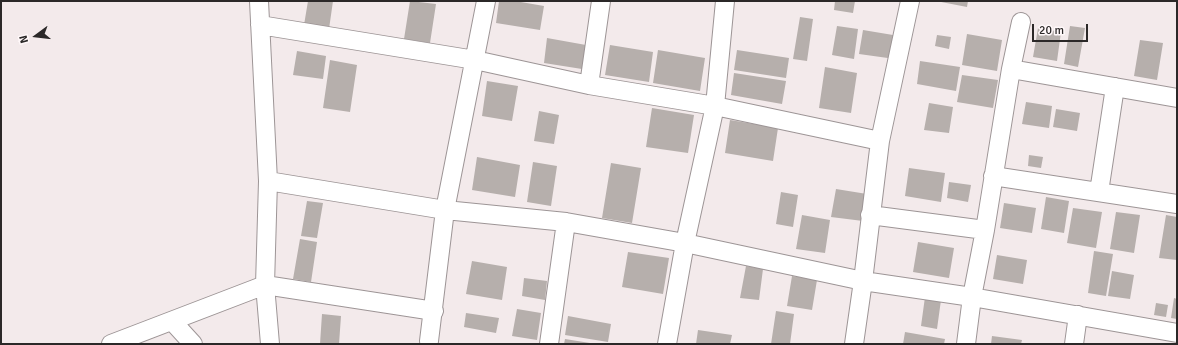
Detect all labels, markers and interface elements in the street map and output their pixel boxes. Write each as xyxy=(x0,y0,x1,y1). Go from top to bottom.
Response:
north arrow xyxy=(16,16,56,56)
scale bar xyxy=(1034,16,1090,42)
text: 20 m xyxy=(1039,23,1064,38)
text: N xyxy=(17,34,31,45)

